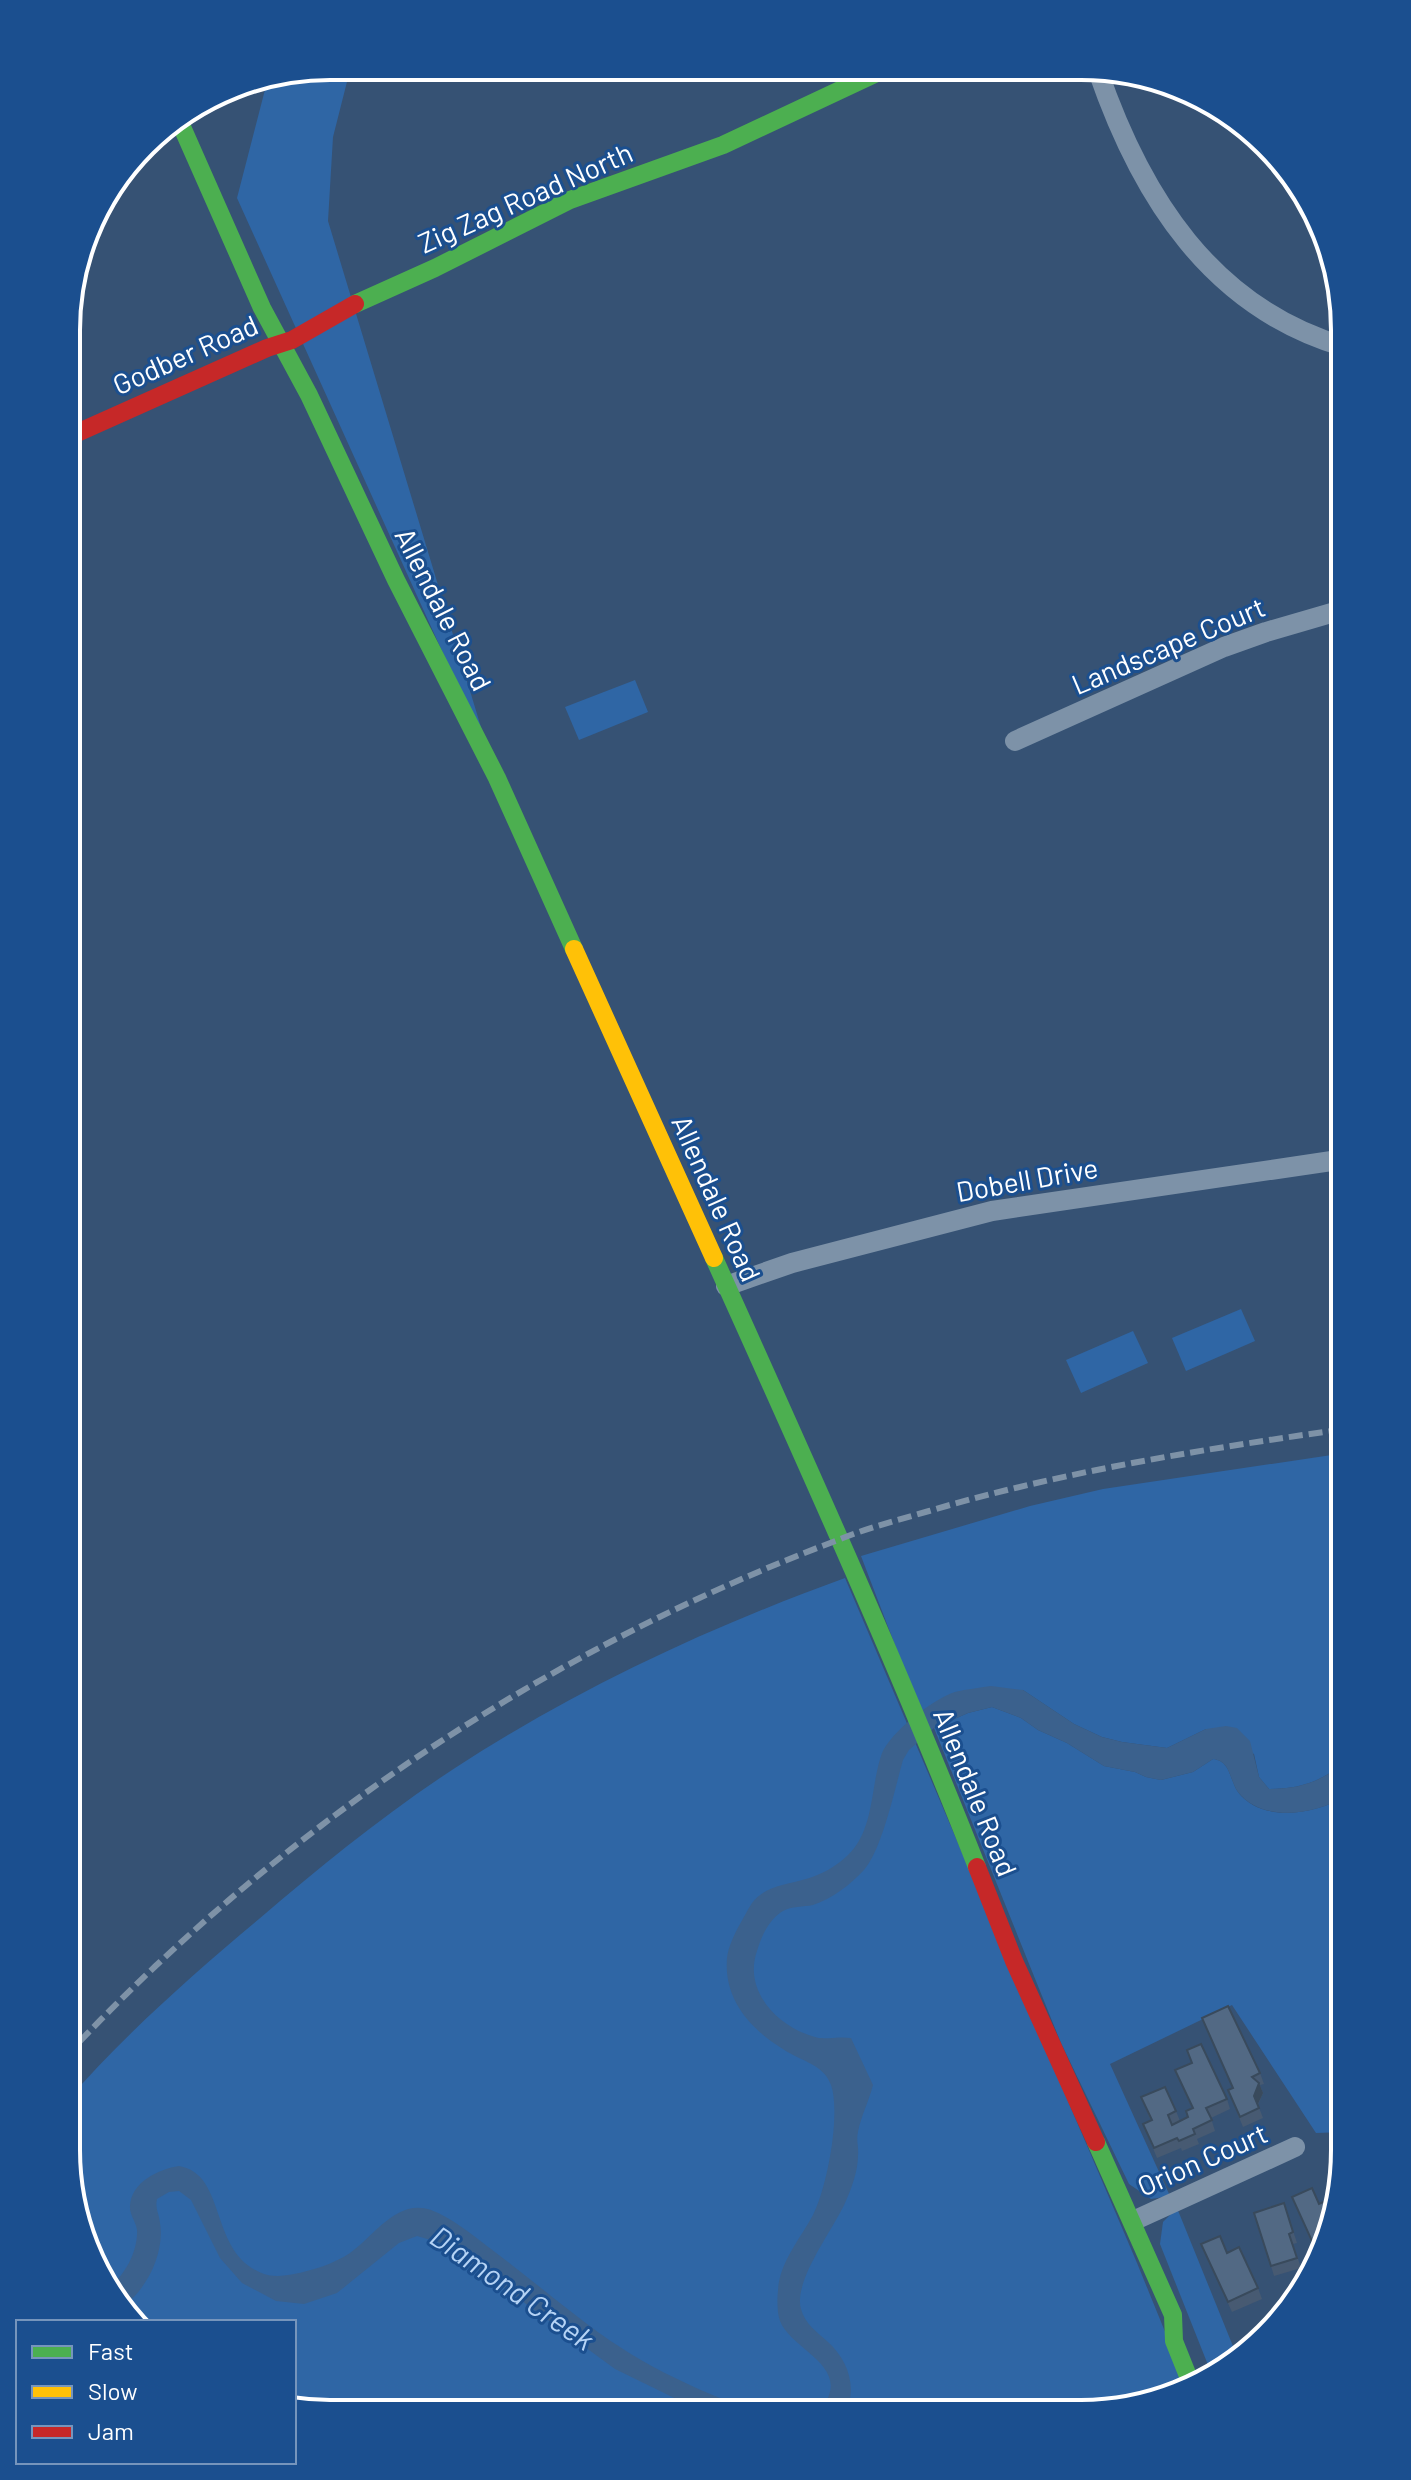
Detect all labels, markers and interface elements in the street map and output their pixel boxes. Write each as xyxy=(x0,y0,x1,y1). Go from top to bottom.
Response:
street label: Zig Zag Road North xyxy=(413,135,637,259)
street label: Godber Road xyxy=(107,307,263,401)
street label: Allendale Road xyxy=(388,522,500,696)
street label: Landscape Court xyxy=(1066,589,1270,701)
street label: Allendale Road xyxy=(665,1110,769,1286)
street label: Dobell Drive xyxy=(953,1150,1101,1208)
street label: Allendale Road xyxy=(927,1703,1025,1881)
street label: Orion Court xyxy=(1132,2115,1272,2203)
water label: Diamond Creek xyxy=(424,2217,602,2357)
legend xyxy=(16,2320,296,2464)
text: Fast xyxy=(88,2336,133,2365)
text: Slow xyxy=(88,2376,137,2405)
text: Jam xyxy=(88,2416,134,2445)

